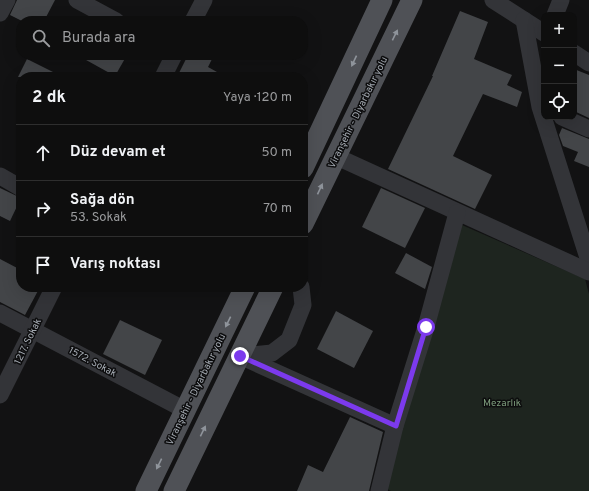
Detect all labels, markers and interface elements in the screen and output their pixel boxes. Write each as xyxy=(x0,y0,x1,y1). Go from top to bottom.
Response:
map controls xyxy=(541,12,577,120)
button: + xyxy=(541,12,577,48)
search box xyxy=(16,16,308,60)
icon: search xyxy=(30,27,52,49)
text: Burada ara xyxy=(62,29,135,48)
one-way arrow xyxy=(392,29,398,40)
button: − xyxy=(541,48,577,84)
street label: Viranşehir - Diyarbakır yolu xyxy=(326,55,391,171)
one-way arrow xyxy=(351,55,357,66)
button: locate xyxy=(541,84,577,120)
text: 2 dk xyxy=(32,87,66,109)
text: Yaya · 120 m xyxy=(223,90,292,106)
icon: ahead xyxy=(32,142,54,164)
text: Düz devam et xyxy=(70,143,166,162)
text: 50 m xyxy=(262,145,292,161)
one-way arrow xyxy=(317,184,323,195)
text: Sağa dön xyxy=(70,191,135,210)
icon: right xyxy=(32,198,54,220)
text: 70 m xyxy=(263,201,292,217)
text: 53. Sokak xyxy=(70,210,127,226)
icon: arrive xyxy=(32,254,54,276)
text: Varış noktası xyxy=(70,255,161,274)
one-way arrow xyxy=(225,316,231,328)
street label: 1217. Sokak xyxy=(12,317,45,367)
route start xyxy=(417,318,435,336)
street label: Viranşehir - Diyarbakır yolu xyxy=(164,332,229,448)
street label: 1572. Sokak xyxy=(66,344,119,380)
route end xyxy=(231,347,249,365)
park label: Mezarlık xyxy=(483,397,521,410)
one-way arrow xyxy=(200,425,206,436)
one-way arrow xyxy=(156,458,162,470)

